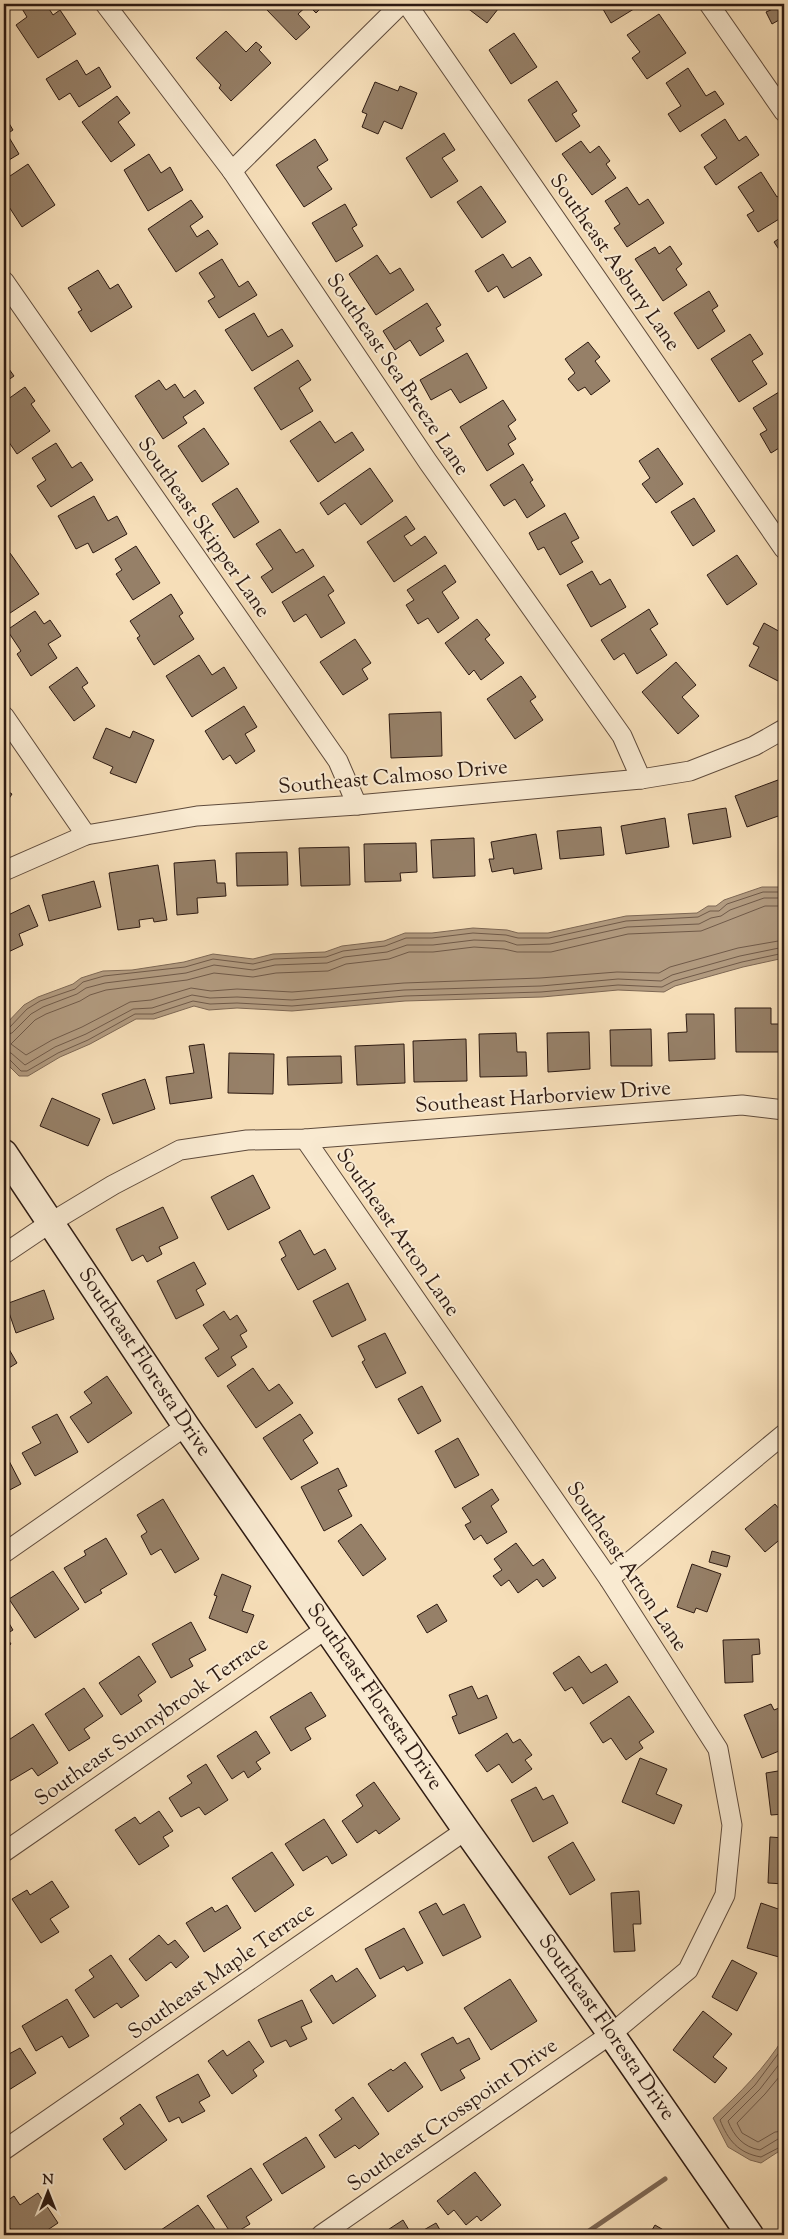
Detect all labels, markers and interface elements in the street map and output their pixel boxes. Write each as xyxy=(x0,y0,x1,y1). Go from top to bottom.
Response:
street label: Southeast Asbury Lane xyxy=(541,168,687,358)
street label: Southeast Sea Breeze Lane xyxy=(318,268,476,482)
street label: Southeast Skipper Lane xyxy=(129,432,277,624)
street label: Southeast Calmoso Drive xyxy=(277,753,509,803)
street label: Southeast Harborview Drive xyxy=(414,1074,672,1122)
street label: Southeast Arton Lane xyxy=(328,1143,466,1323)
street label: Southeast Floresta Drive xyxy=(70,1262,218,1463)
street label: Southeast Arton Lane xyxy=(558,1476,694,1658)
street label: Southeast Floresta Drive xyxy=(298,1598,449,1797)
street label: Southeast Sunnybrook Terrace xyxy=(29,1630,275,1814)
street label: Southeast Maple Terrace xyxy=(122,1896,322,2048)
street label: Southeast Floresta Drive xyxy=(530,1929,682,2127)
street label: Southeast Crosspoint Drive xyxy=(342,2032,564,2200)
north arrow xyxy=(22,2166,72,2216)
text: N xyxy=(42,2171,54,2191)

